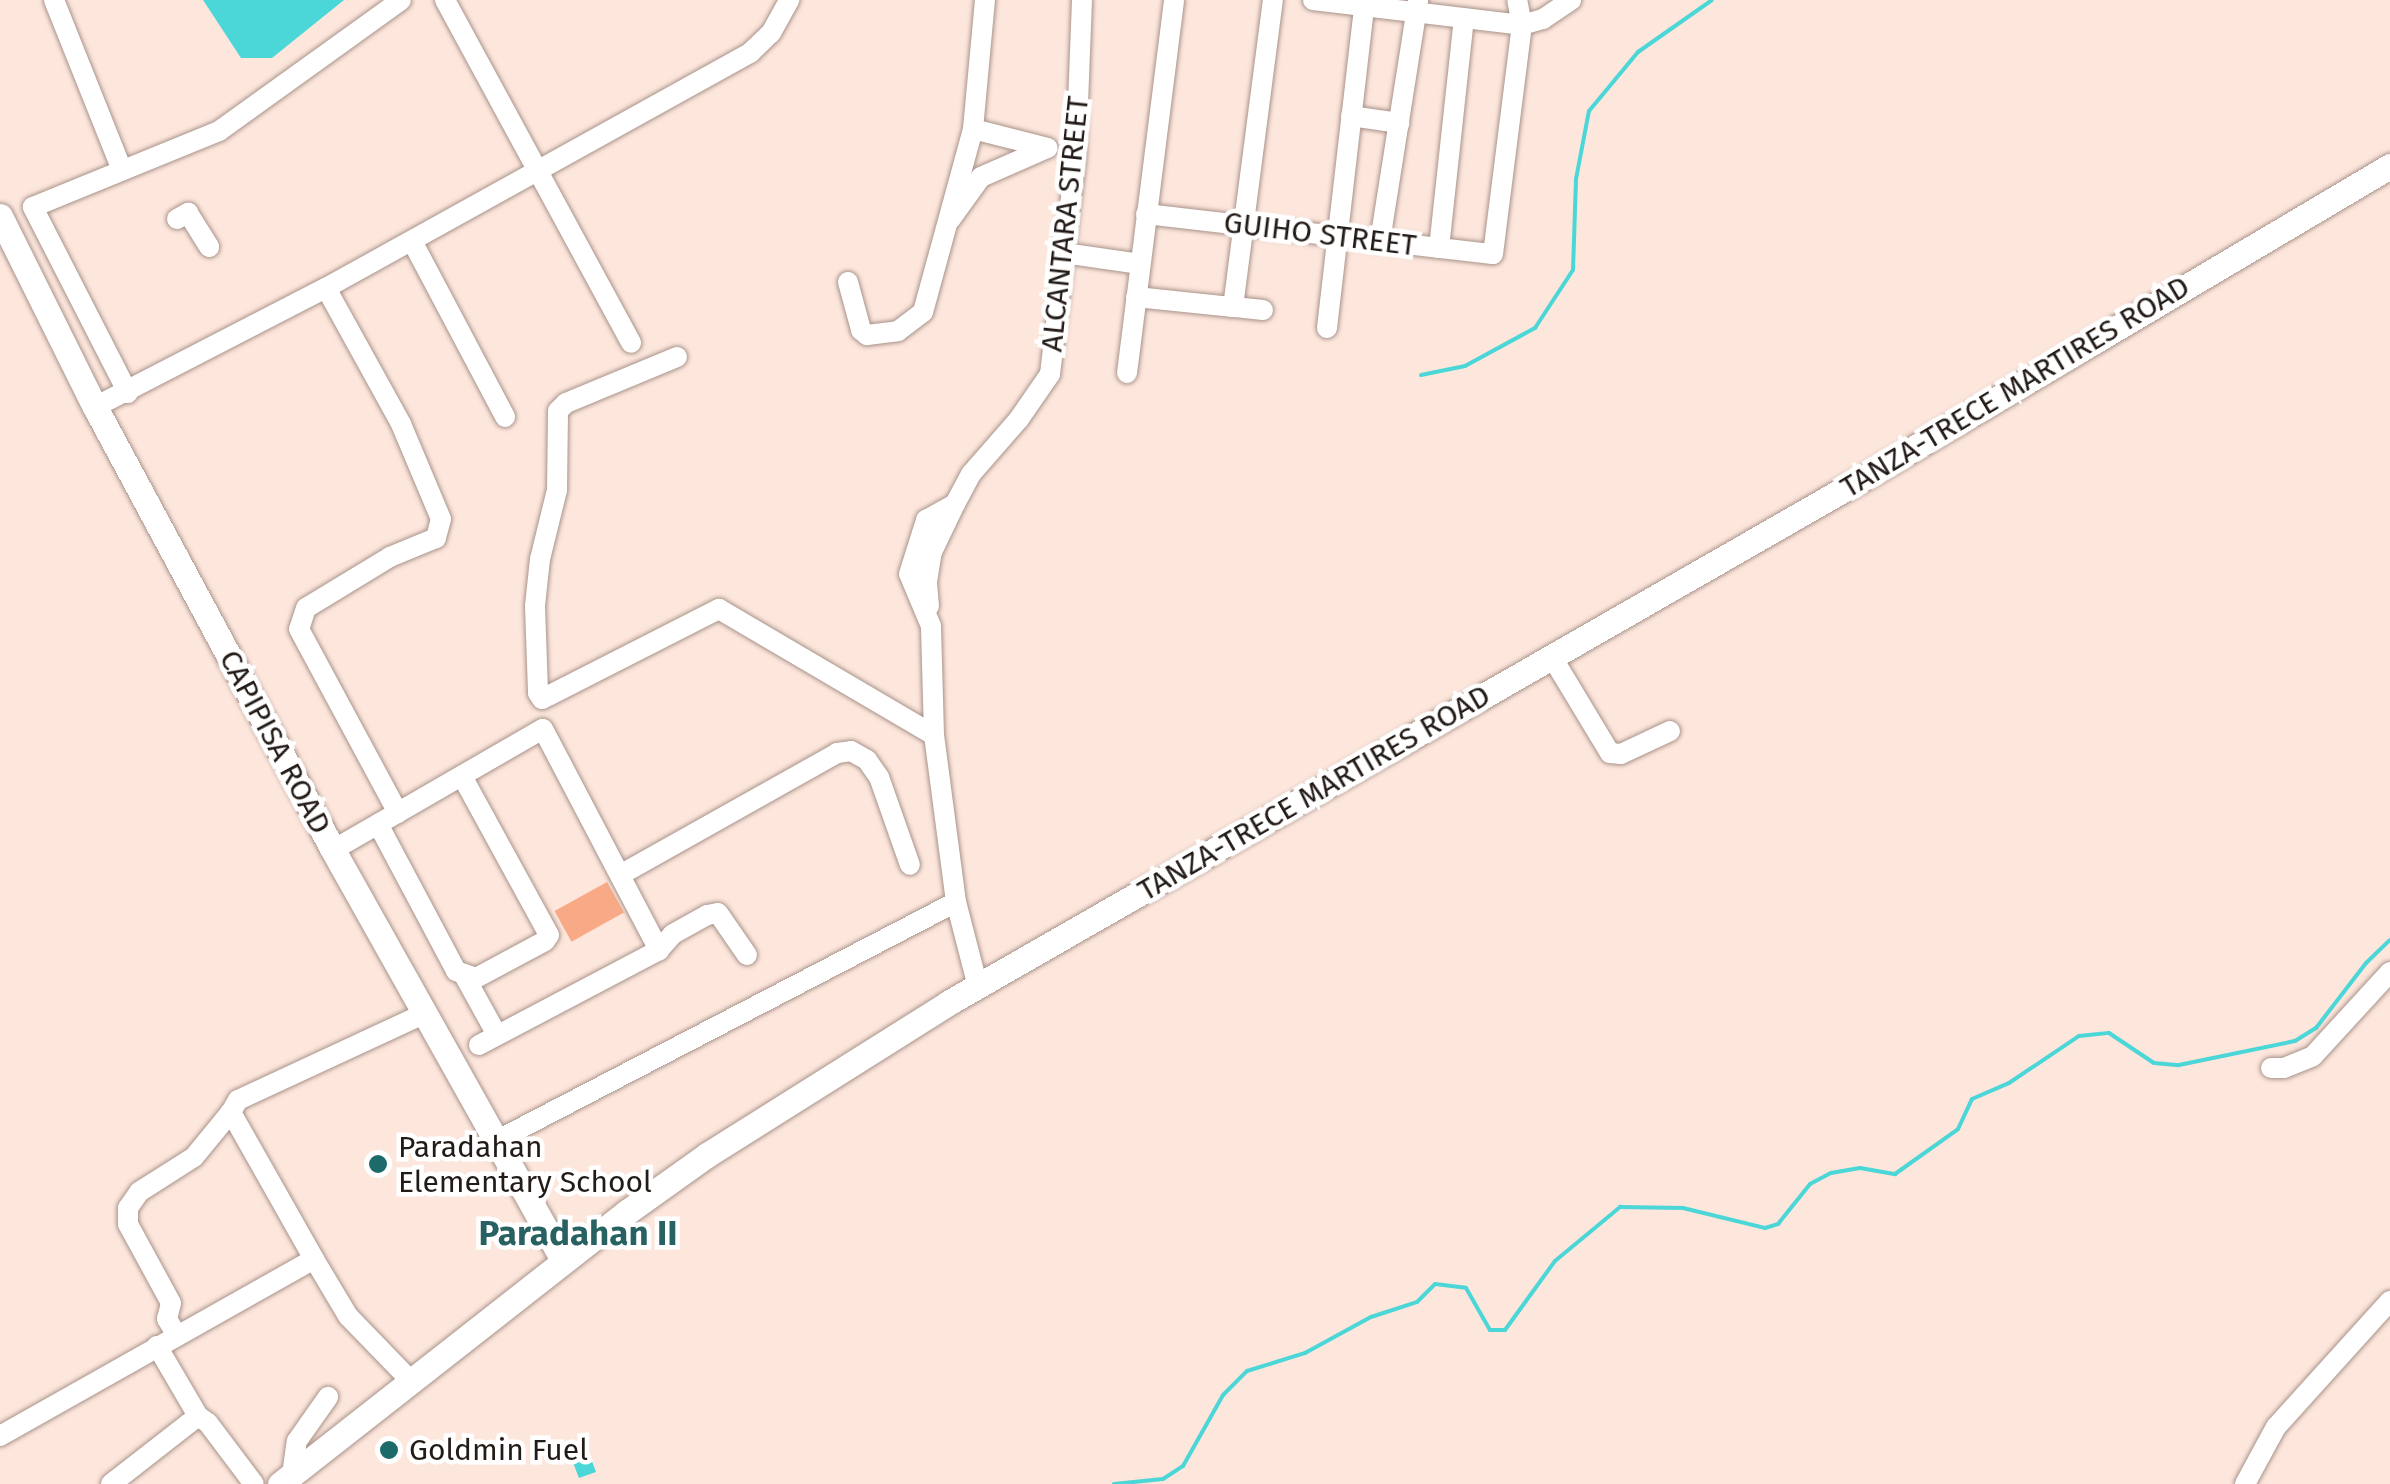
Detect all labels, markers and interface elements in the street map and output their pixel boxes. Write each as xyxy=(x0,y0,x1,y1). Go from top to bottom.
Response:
street label: ALCANTARA STREET xyxy=(1034,94,1096,354)
street label: GUIHO STREET xyxy=(1222,204,1418,264)
street label: TANZA-TRECE MARTIRES ROAD xyxy=(1834,268,2196,506)
street label: CAPIPISA ROAD xyxy=(212,644,338,840)
street label: TANZA-TRECE MARTIRES ROAD xyxy=(1132,677,1496,909)
place label: Paradahan Elementary School xyxy=(398,1129,652,1200)
marker: Paradahan Elementary School xyxy=(367,1153,389,1175)
district label: Paradahan II xyxy=(479,1212,677,1254)
place label: Goldmin Fuel xyxy=(409,1432,588,1468)
marker: Goldmin Fuel xyxy=(378,1439,400,1461)

